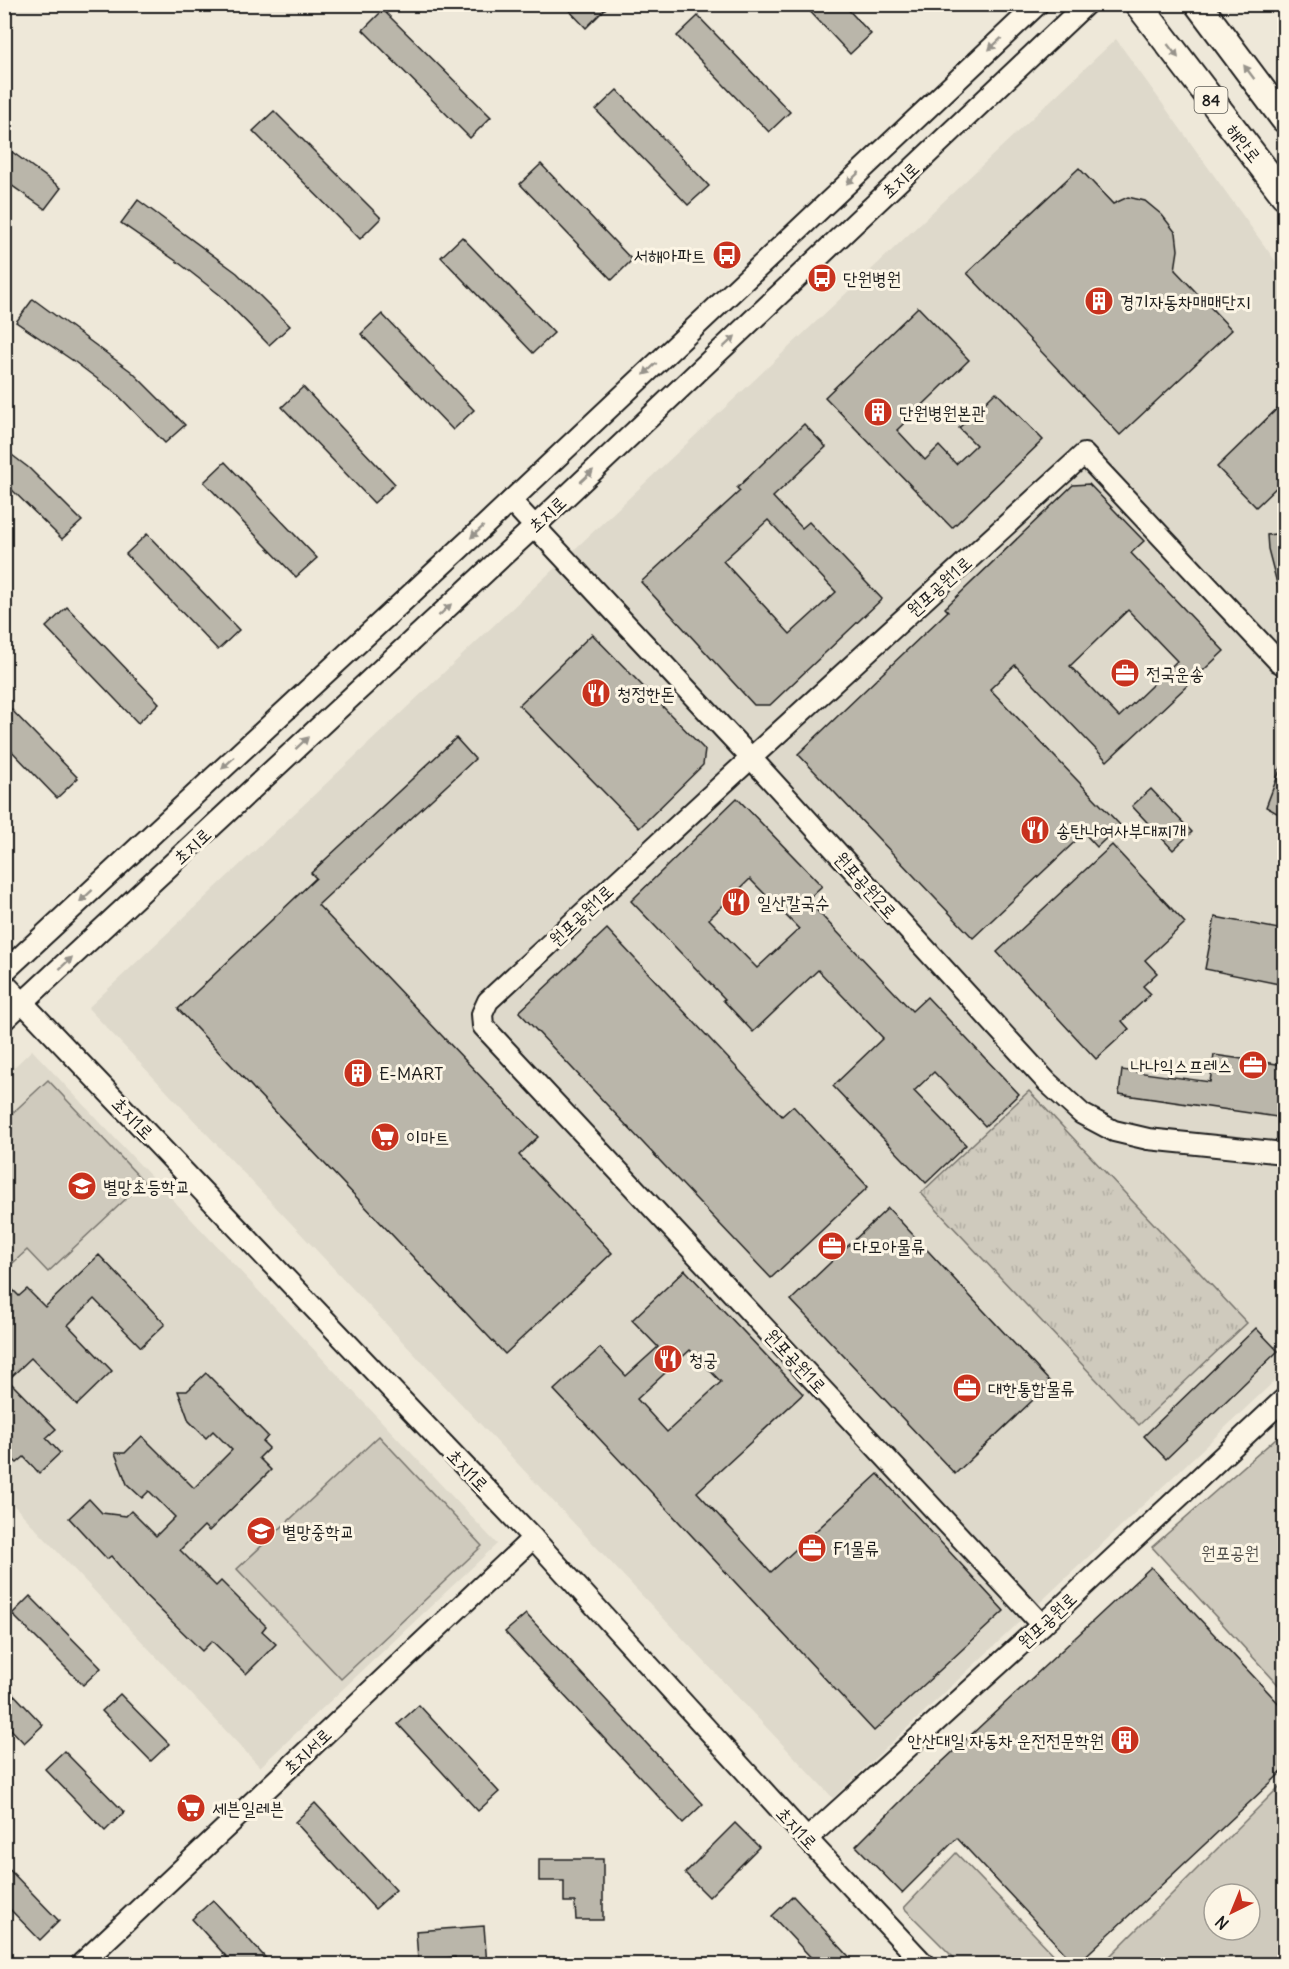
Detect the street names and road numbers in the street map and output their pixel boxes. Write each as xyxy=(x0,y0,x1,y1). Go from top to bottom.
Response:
road number: 84 xyxy=(1194,87,1228,113)
street label: 해안로 xyxy=(1222,119,1266,167)
street label: 초지로 xyxy=(876,157,924,203)
street label: 초지로 xyxy=(523,491,571,537)
street label: 원포공원1로 xyxy=(902,551,976,621)
street label: 초지로 xyxy=(168,823,216,869)
street label: 원포공원2로 xyxy=(830,847,902,923)
street label: 원포공원1로 xyxy=(544,879,618,951)
street label: 초지1로 xyxy=(107,1092,159,1144)
street label: 원포공원1로 xyxy=(760,1324,832,1398)
street label: 초지1로 xyxy=(442,1444,494,1496)
street label: 원포공원로 xyxy=(1013,1587,1081,1653)
street label: 초지서로 xyxy=(278,1723,336,1779)
street label: 초지1로 xyxy=(771,1802,823,1854)

